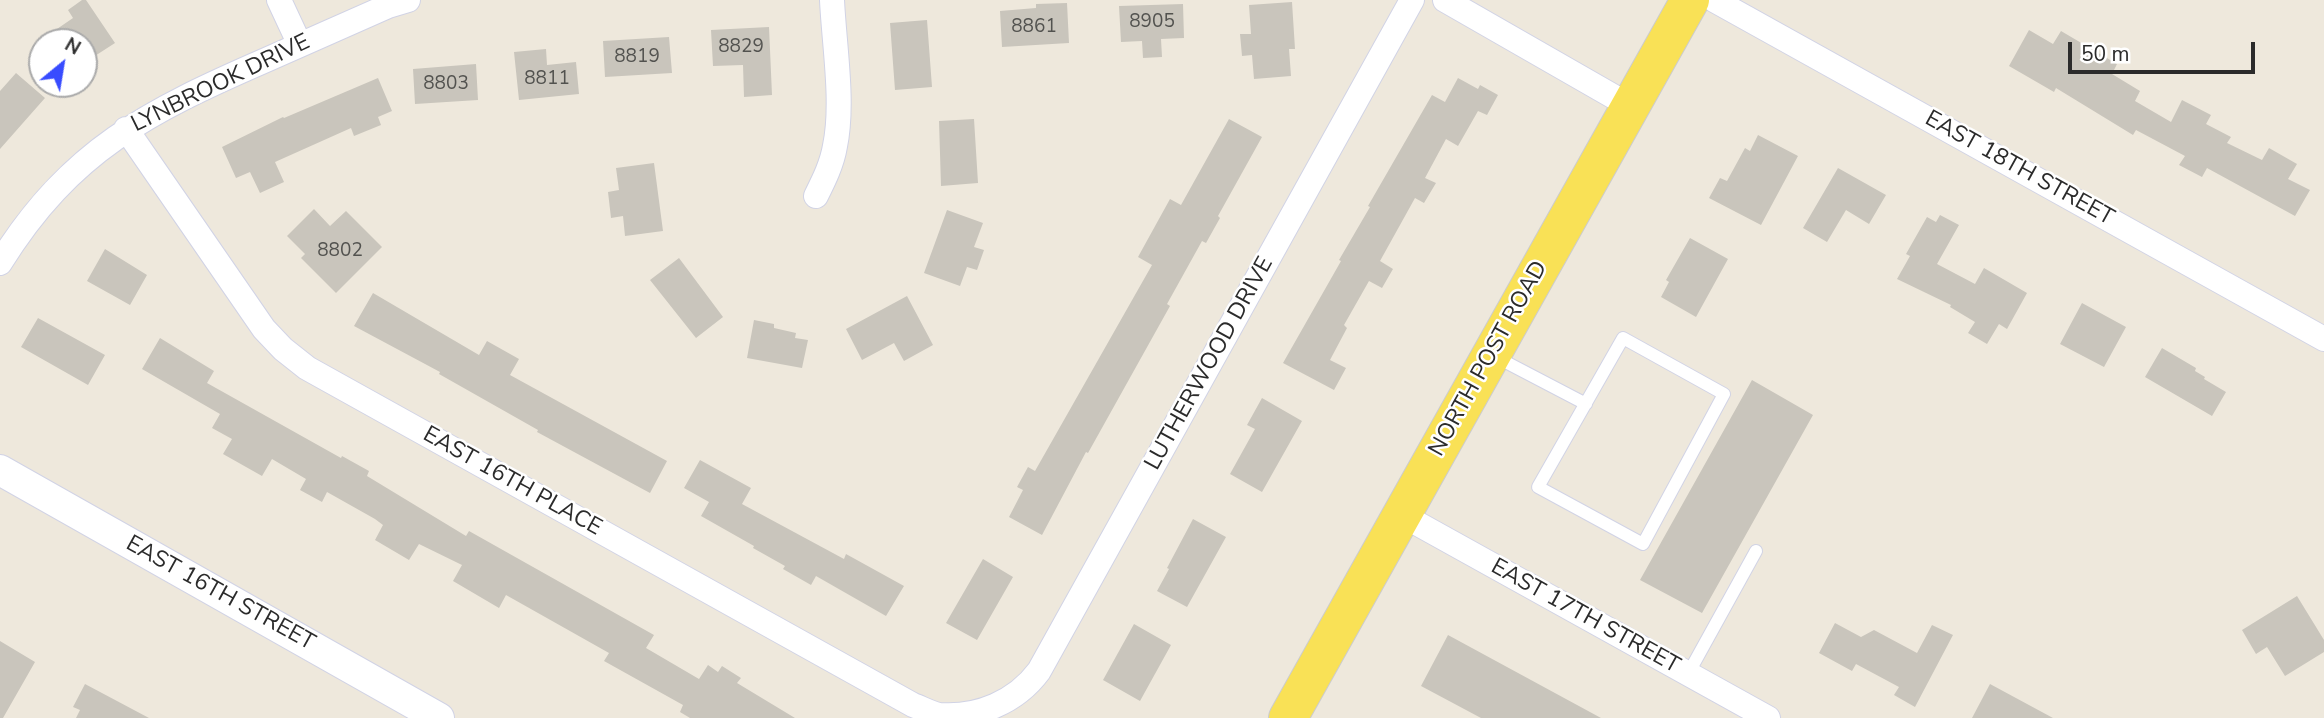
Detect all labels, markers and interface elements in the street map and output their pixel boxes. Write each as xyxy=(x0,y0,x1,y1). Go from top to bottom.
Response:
house number: 8905 xyxy=(1129,11,1175,33)
house number: 8861 xyxy=(1011,16,1057,38)
north arrow xyxy=(28,28,98,98)
scale bar xyxy=(2072,28,2259,72)
street label: LYNBROOK DRIVE xyxy=(127,29,315,139)
text: N xyxy=(60,32,85,61)
house number: 8829 xyxy=(718,36,764,58)
text: 50 m xyxy=(2081,40,2130,68)
house number: 8819 xyxy=(614,46,660,68)
house number: 8811 xyxy=(524,68,570,90)
house number: 8803 xyxy=(423,73,469,95)
street label: EAST 18TH STREET xyxy=(1920,106,2118,232)
house number: 8802 xyxy=(317,240,363,262)
street label: LUTHERWOOD DRIVE xyxy=(1140,253,1280,475)
street label: NORTH POST ROAD xyxy=(1424,257,1554,461)
street label: EAST 16TH PLACE xyxy=(418,421,606,543)
street label: EAST 16TH STREET xyxy=(121,531,319,657)
street label: EAST 17TH STREET xyxy=(1486,554,1684,680)

